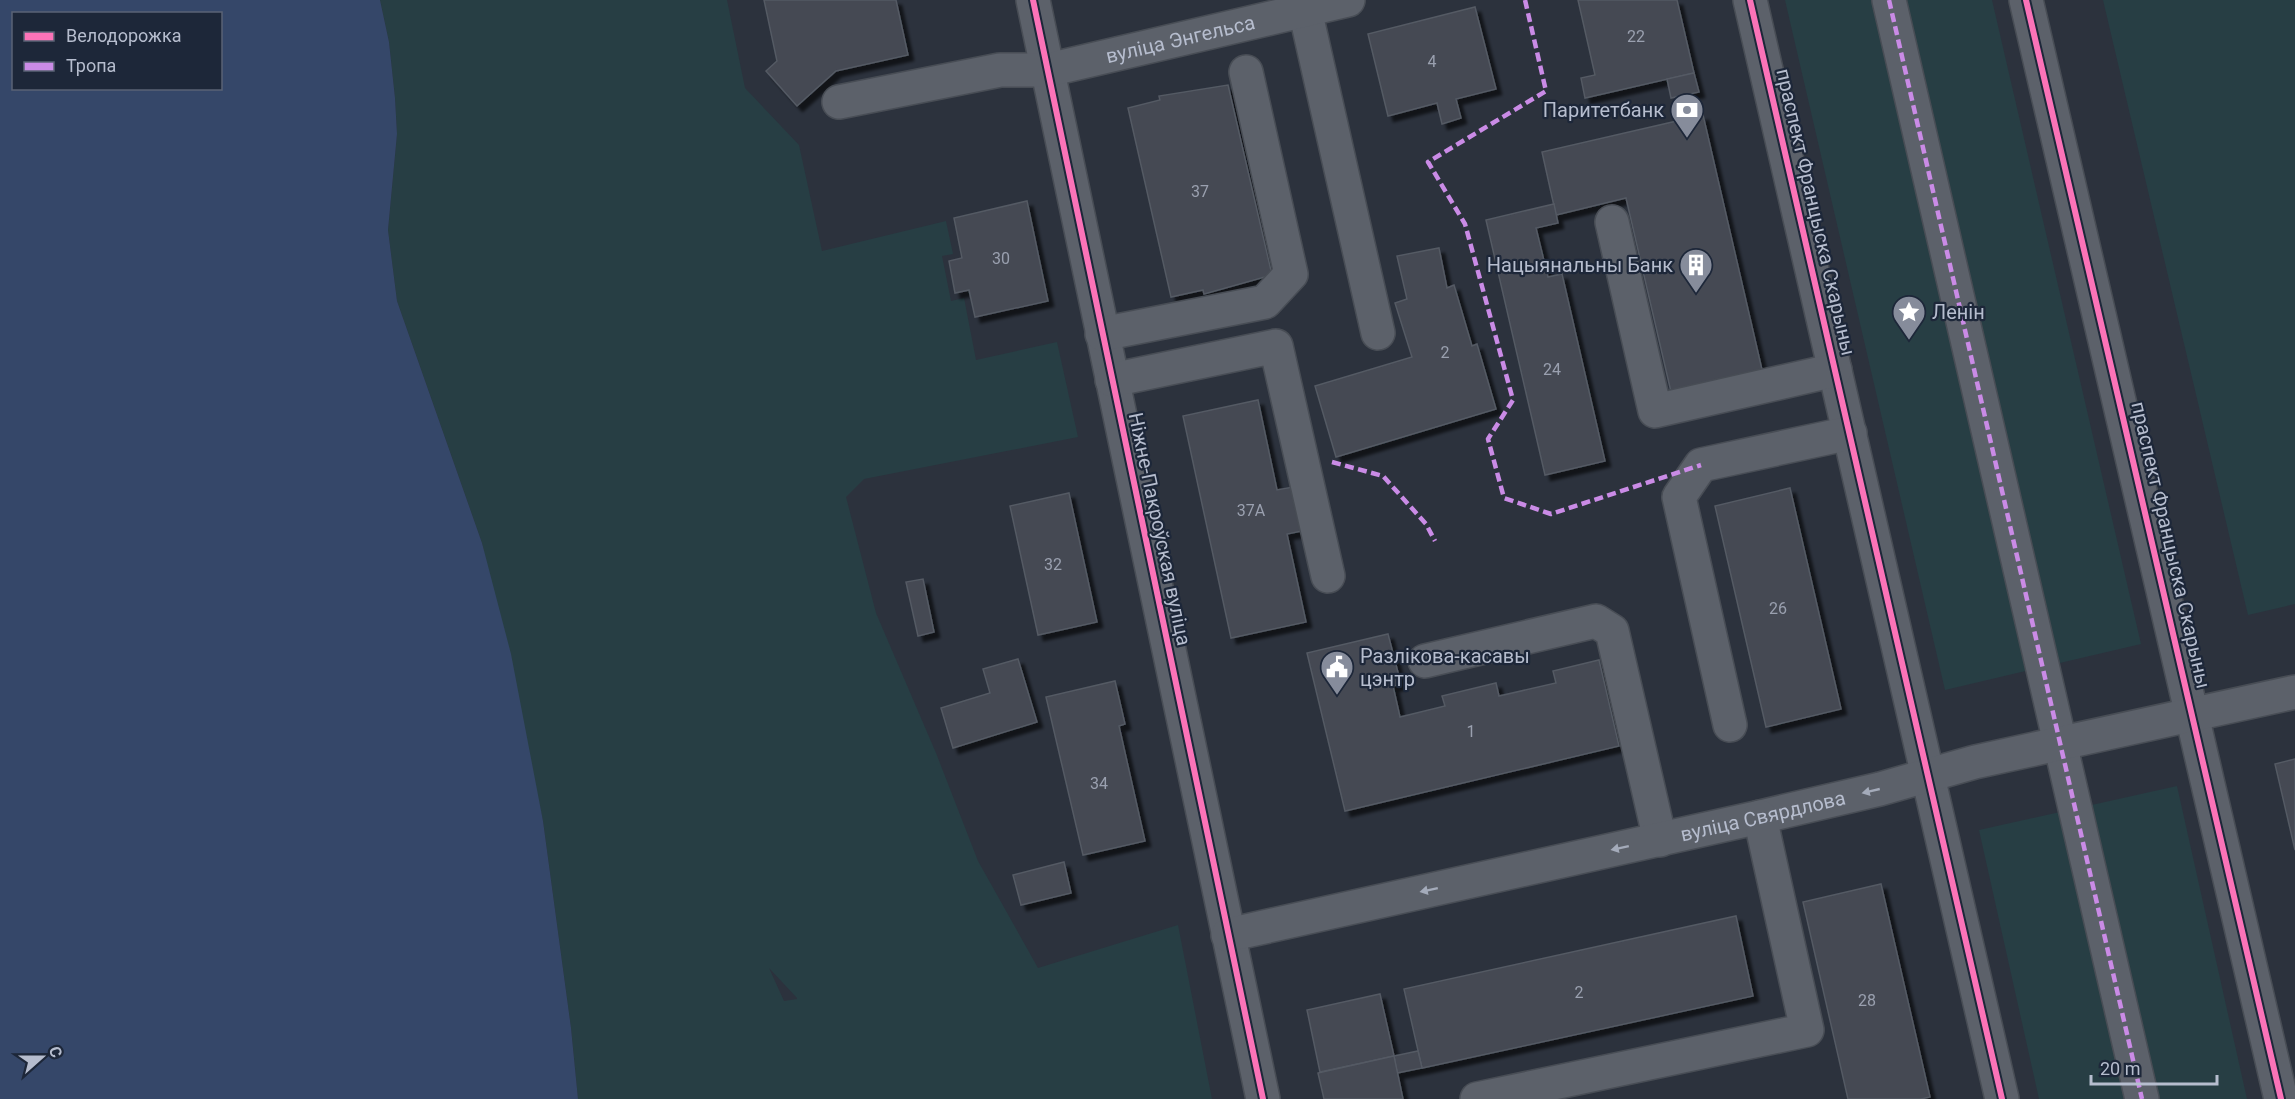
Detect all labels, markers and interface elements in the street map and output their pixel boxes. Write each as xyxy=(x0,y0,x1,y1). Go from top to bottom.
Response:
street label: вуліца Энгельса xyxy=(1103,10,1257,68)
legend xyxy=(12,12,222,90)
text: Велодорожка xyxy=(66,25,181,46)
house number: 22 xyxy=(1627,27,1645,46)
house number: 4 xyxy=(1428,52,1437,71)
text: Тропа xyxy=(66,55,116,76)
street label: праспект Францыска Скарыны xyxy=(1771,66,1861,358)
bank icon: Паритетбанк xyxy=(1669,92,1705,139)
place label: Паритетбанк xyxy=(1543,98,1664,122)
house number: 37 xyxy=(1191,182,1209,201)
building icon: Нацыянальны Банк xyxy=(1678,247,1714,294)
house number: 30 xyxy=(992,249,1010,268)
place label: Нацыянальны Банк xyxy=(1487,253,1673,277)
place icon: Ленін xyxy=(1891,294,1927,341)
place label: Ленін xyxy=(1932,300,1985,324)
house number: 2 xyxy=(1441,343,1450,362)
house number: 24 xyxy=(1543,360,1561,379)
street label: праспект Францыска Скарыны xyxy=(2126,399,2216,691)
street label: Ніжне-Пакроўская вуліца xyxy=(1124,410,1196,648)
house number: 37А xyxy=(1237,501,1266,520)
house number: 32 xyxy=(1044,555,1062,574)
house number: 26 xyxy=(1769,599,1787,618)
place label: Разлікова-касавы цэнтр xyxy=(1360,644,1530,691)
public building icon: Разлікова-касавы цэнтр xyxy=(1319,649,1355,696)
house number: 1 xyxy=(1467,722,1476,741)
house number: 34 xyxy=(1090,774,1108,793)
street label: вуліца Свярдлова xyxy=(1678,785,1848,846)
one-way arrow xyxy=(1862,787,1881,797)
one-way arrow xyxy=(1610,844,1629,854)
one-way arrow xyxy=(1420,886,1439,896)
house number: 2 xyxy=(1575,983,1584,1002)
house number: 28 xyxy=(1858,991,1876,1010)
north arrow xyxy=(12,1027,72,1087)
text: С xyxy=(45,1044,66,1060)
scale bar xyxy=(2091,1048,2217,1086)
text: 20 m xyxy=(2100,1058,2140,1079)

